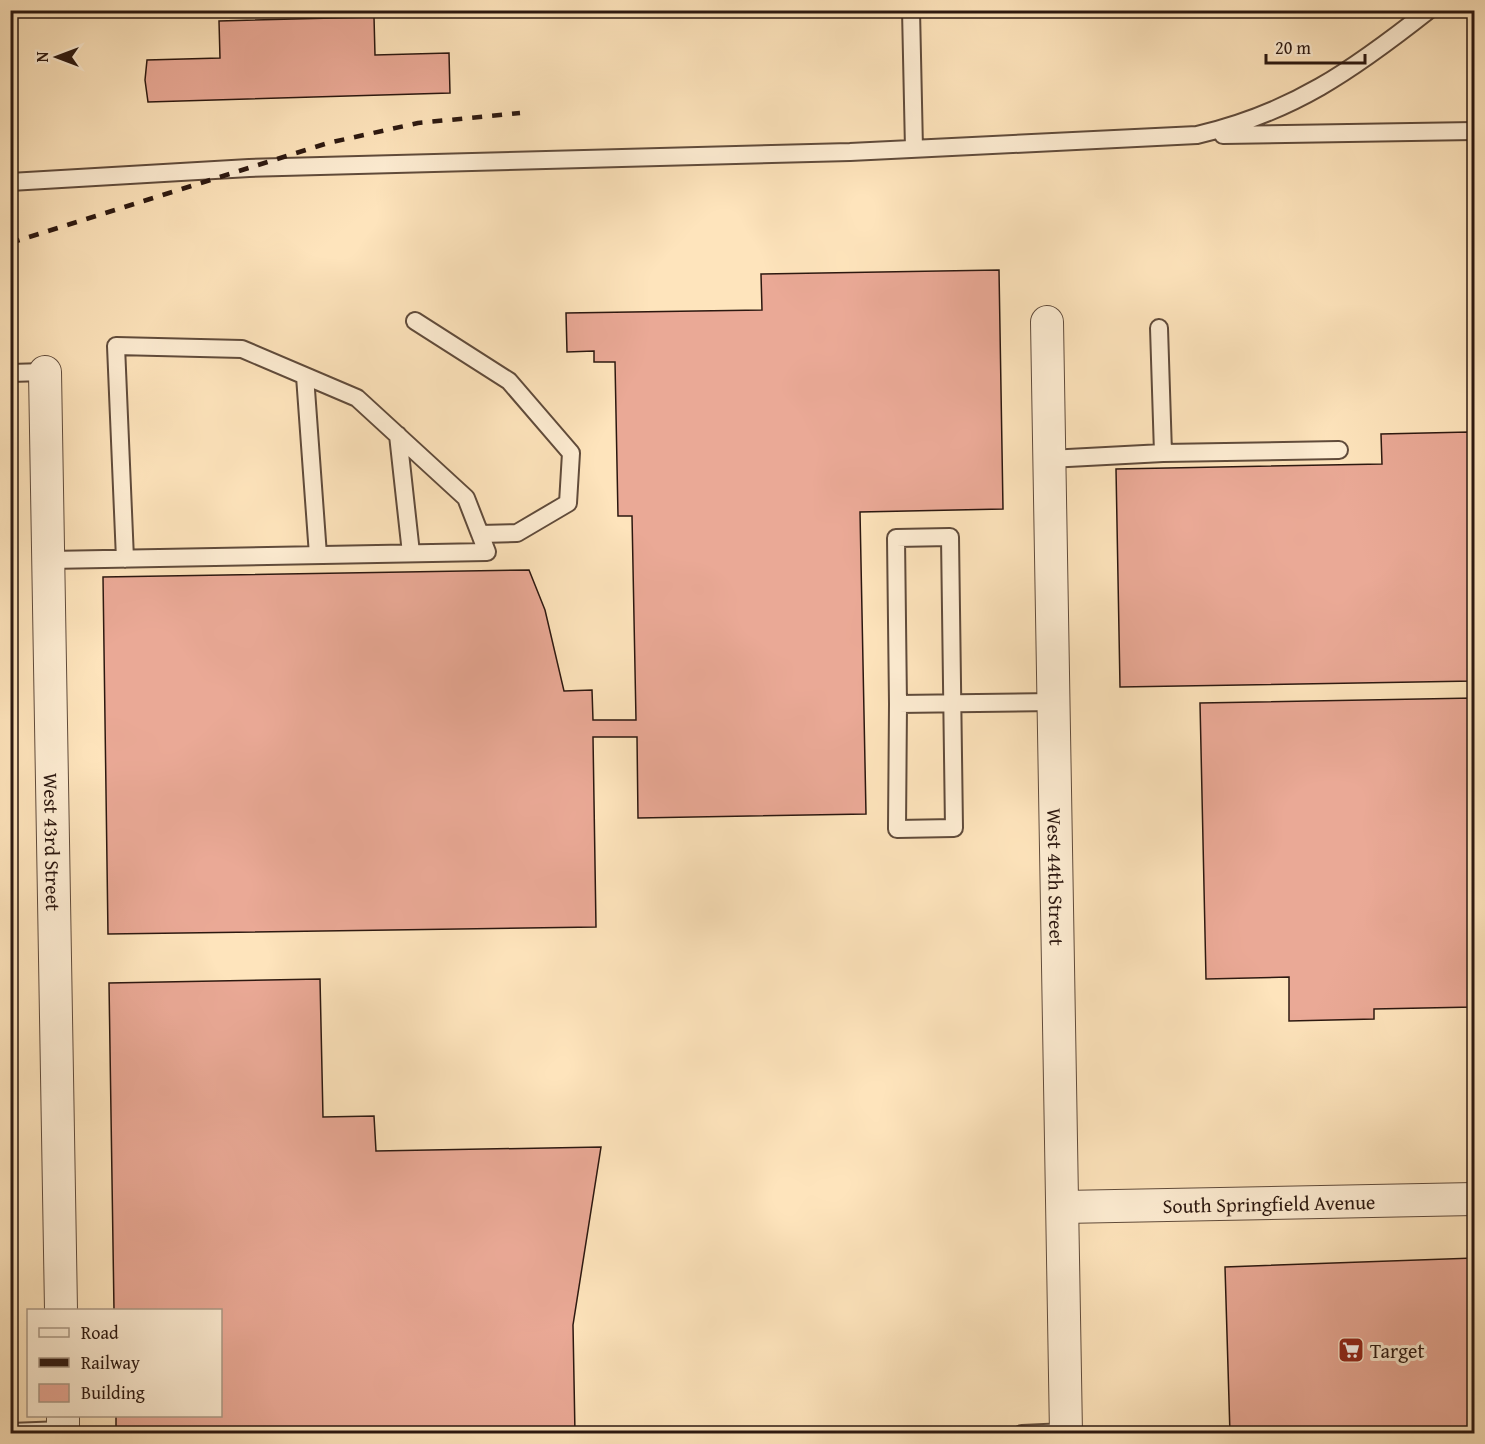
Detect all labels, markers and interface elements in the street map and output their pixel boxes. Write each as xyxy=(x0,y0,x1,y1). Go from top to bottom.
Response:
north arrow xyxy=(27,27,87,87)
scale bar xyxy=(1266,27,1365,65)
text: 20 m xyxy=(1275,34,1311,61)
text: N xyxy=(30,51,54,62)
street label: West 43rd Street xyxy=(37,773,69,911)
street label: West 44th Street xyxy=(1041,808,1072,946)
street label: South Springfield Avenue xyxy=(1162,1186,1376,1220)
legend xyxy=(27,1309,222,1417)
text: Road xyxy=(81,1319,119,1346)
supermarket icon: Target xyxy=(1336,1335,1366,1365)
place label: Target xyxy=(1370,1336,1425,1365)
text: Railway xyxy=(81,1349,140,1376)
text: Building xyxy=(81,1379,145,1406)

